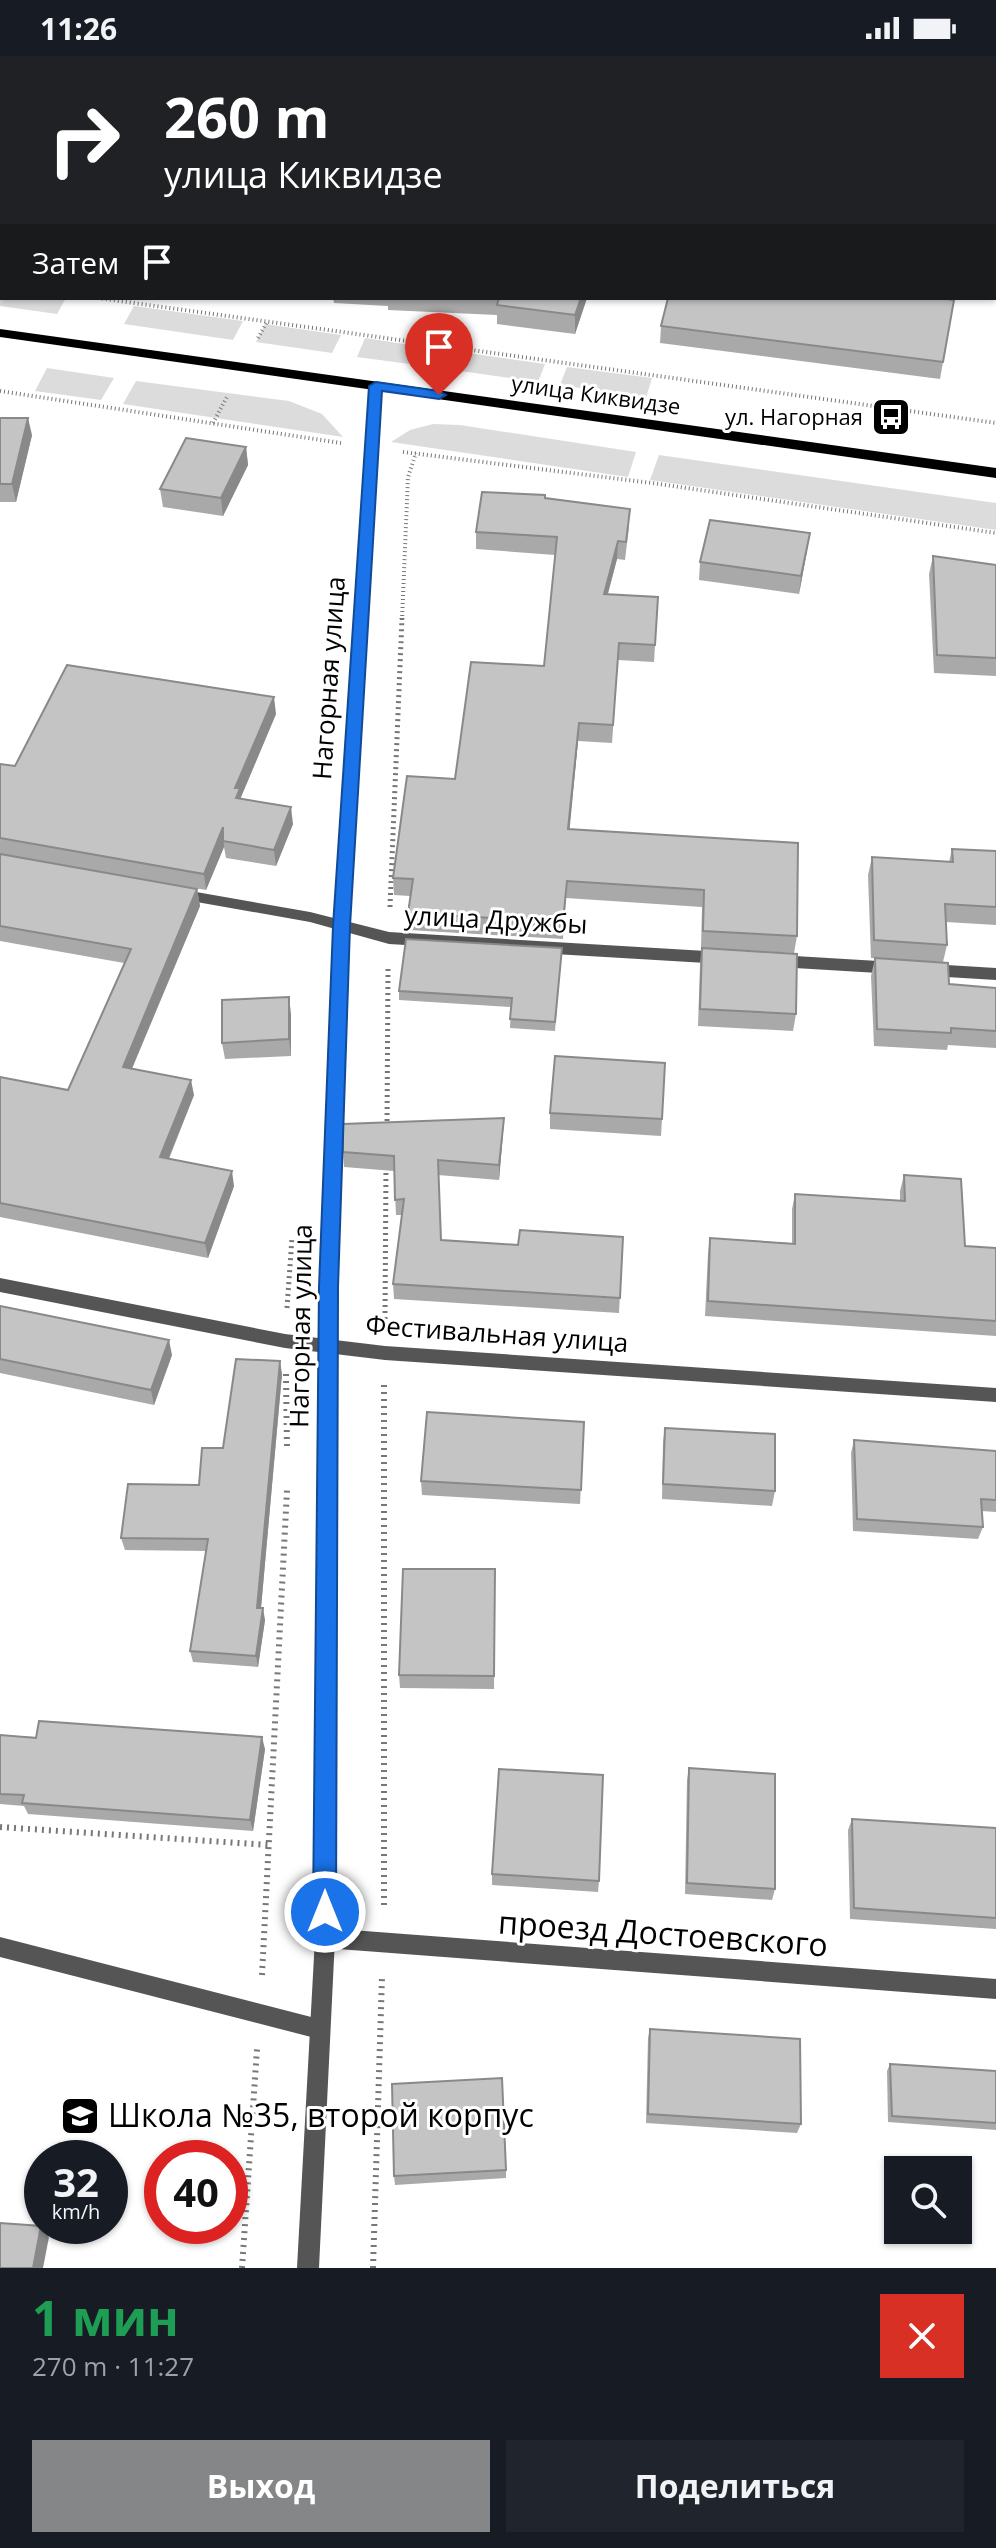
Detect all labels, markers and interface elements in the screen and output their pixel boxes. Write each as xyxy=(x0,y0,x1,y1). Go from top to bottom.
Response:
text: 11:26 xyxy=(40,8,117,49)
text: 260 m xyxy=(164,78,330,154)
icon: right xyxy=(32,88,136,192)
text: улица Киквидзе xyxy=(164,150,443,199)
icon: arrive xyxy=(135,240,179,284)
text: Затем xyxy=(32,242,119,283)
pin xyxy=(405,313,473,395)
icon: arrive xyxy=(417,325,461,369)
street label: улица Киквидзе xyxy=(510,367,683,421)
bus stop icon: ул. Нагорная xyxy=(870,396,912,438)
place label: ул. Нагорная xyxy=(725,401,863,431)
street label: Нагорная улица xyxy=(303,575,353,781)
street label: улица Дружбы xyxy=(404,896,588,942)
street label: Нагорная улица xyxy=(280,1224,320,1428)
street label: Фестивальная улица xyxy=(364,1306,630,1360)
position arrow xyxy=(283,1870,367,1954)
street label: проезд Достоевского xyxy=(497,1900,829,1965)
place label: Школа №35, второй корпус xyxy=(108,2093,534,2136)
school or university icon: Школа №35, второй корпус xyxy=(59,2095,101,2137)
speed limit sign: 40 xyxy=(144,2140,248,2244)
text: 32 xyxy=(53,2154,99,2209)
map controls xyxy=(884,2156,972,2244)
button: search xyxy=(884,2156,972,2244)
text: km/h xyxy=(52,2198,100,2225)
text: 1 мин xyxy=(32,2285,179,2350)
button: close xyxy=(880,2294,964,2378)
text: 270 m · 11:27 xyxy=(32,2348,194,2384)
button: Выход xyxy=(32,2440,490,2532)
button: Поделиться xyxy=(506,2440,964,2532)

